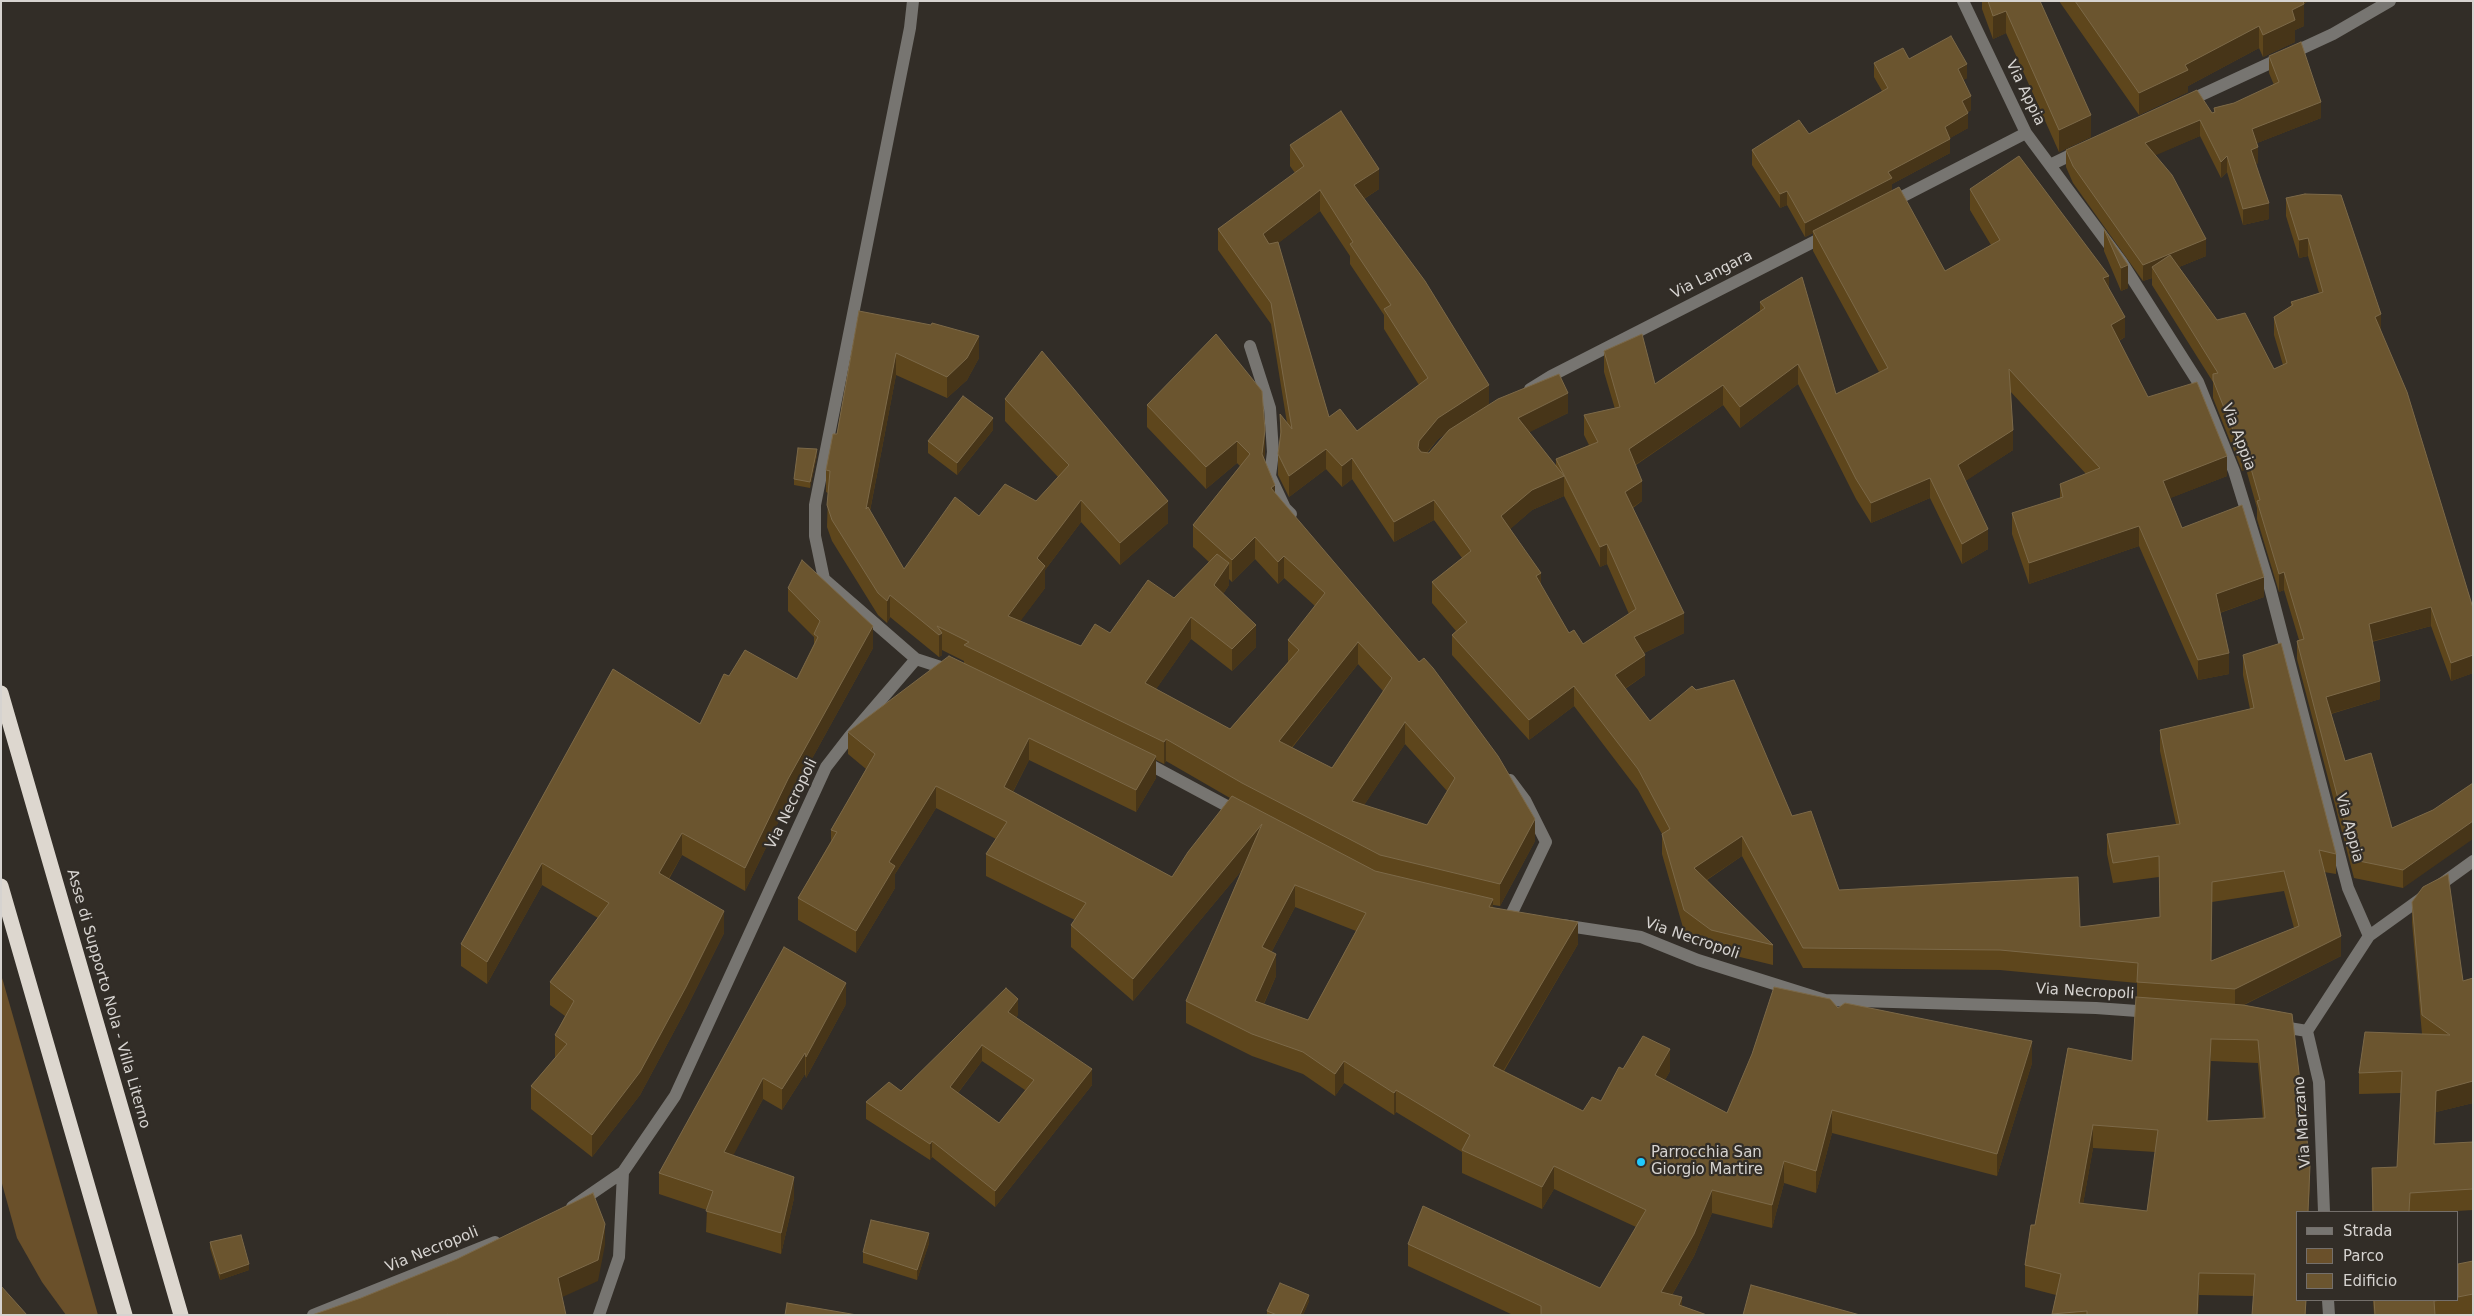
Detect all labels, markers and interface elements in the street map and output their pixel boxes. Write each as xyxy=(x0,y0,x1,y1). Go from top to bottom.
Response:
street label: Via Appia xyxy=(2001,57,2049,129)
street label: Via Langara xyxy=(1668,247,1756,303)
street label: Via Appia xyxy=(2217,401,2259,473)
street label: Via Necropoli xyxy=(762,756,822,852)
street label: Via Appia xyxy=(2331,792,2367,864)
street label: Asse di Supporto Nola - Villa Literno xyxy=(62,867,154,1131)
street label: Via Necropoli xyxy=(1642,914,1742,964)
street label: Via Necropoli xyxy=(2035,980,2135,1004)
street label: Via Marzano xyxy=(2291,1075,2315,1169)
place label: Parrocchia San Giorgio Martire xyxy=(1651,1144,1763,1179)
marker: Parrocchia San Giorgio Martire xyxy=(1635,1156,1647,1168)
legend xyxy=(2296,1211,2459,1301)
text: Strada xyxy=(2343,1222,2392,1240)
street label: Via Necropoli xyxy=(383,1223,481,1277)
text: Parco xyxy=(2343,1247,2384,1265)
text: Edificio xyxy=(2343,1272,2397,1290)

